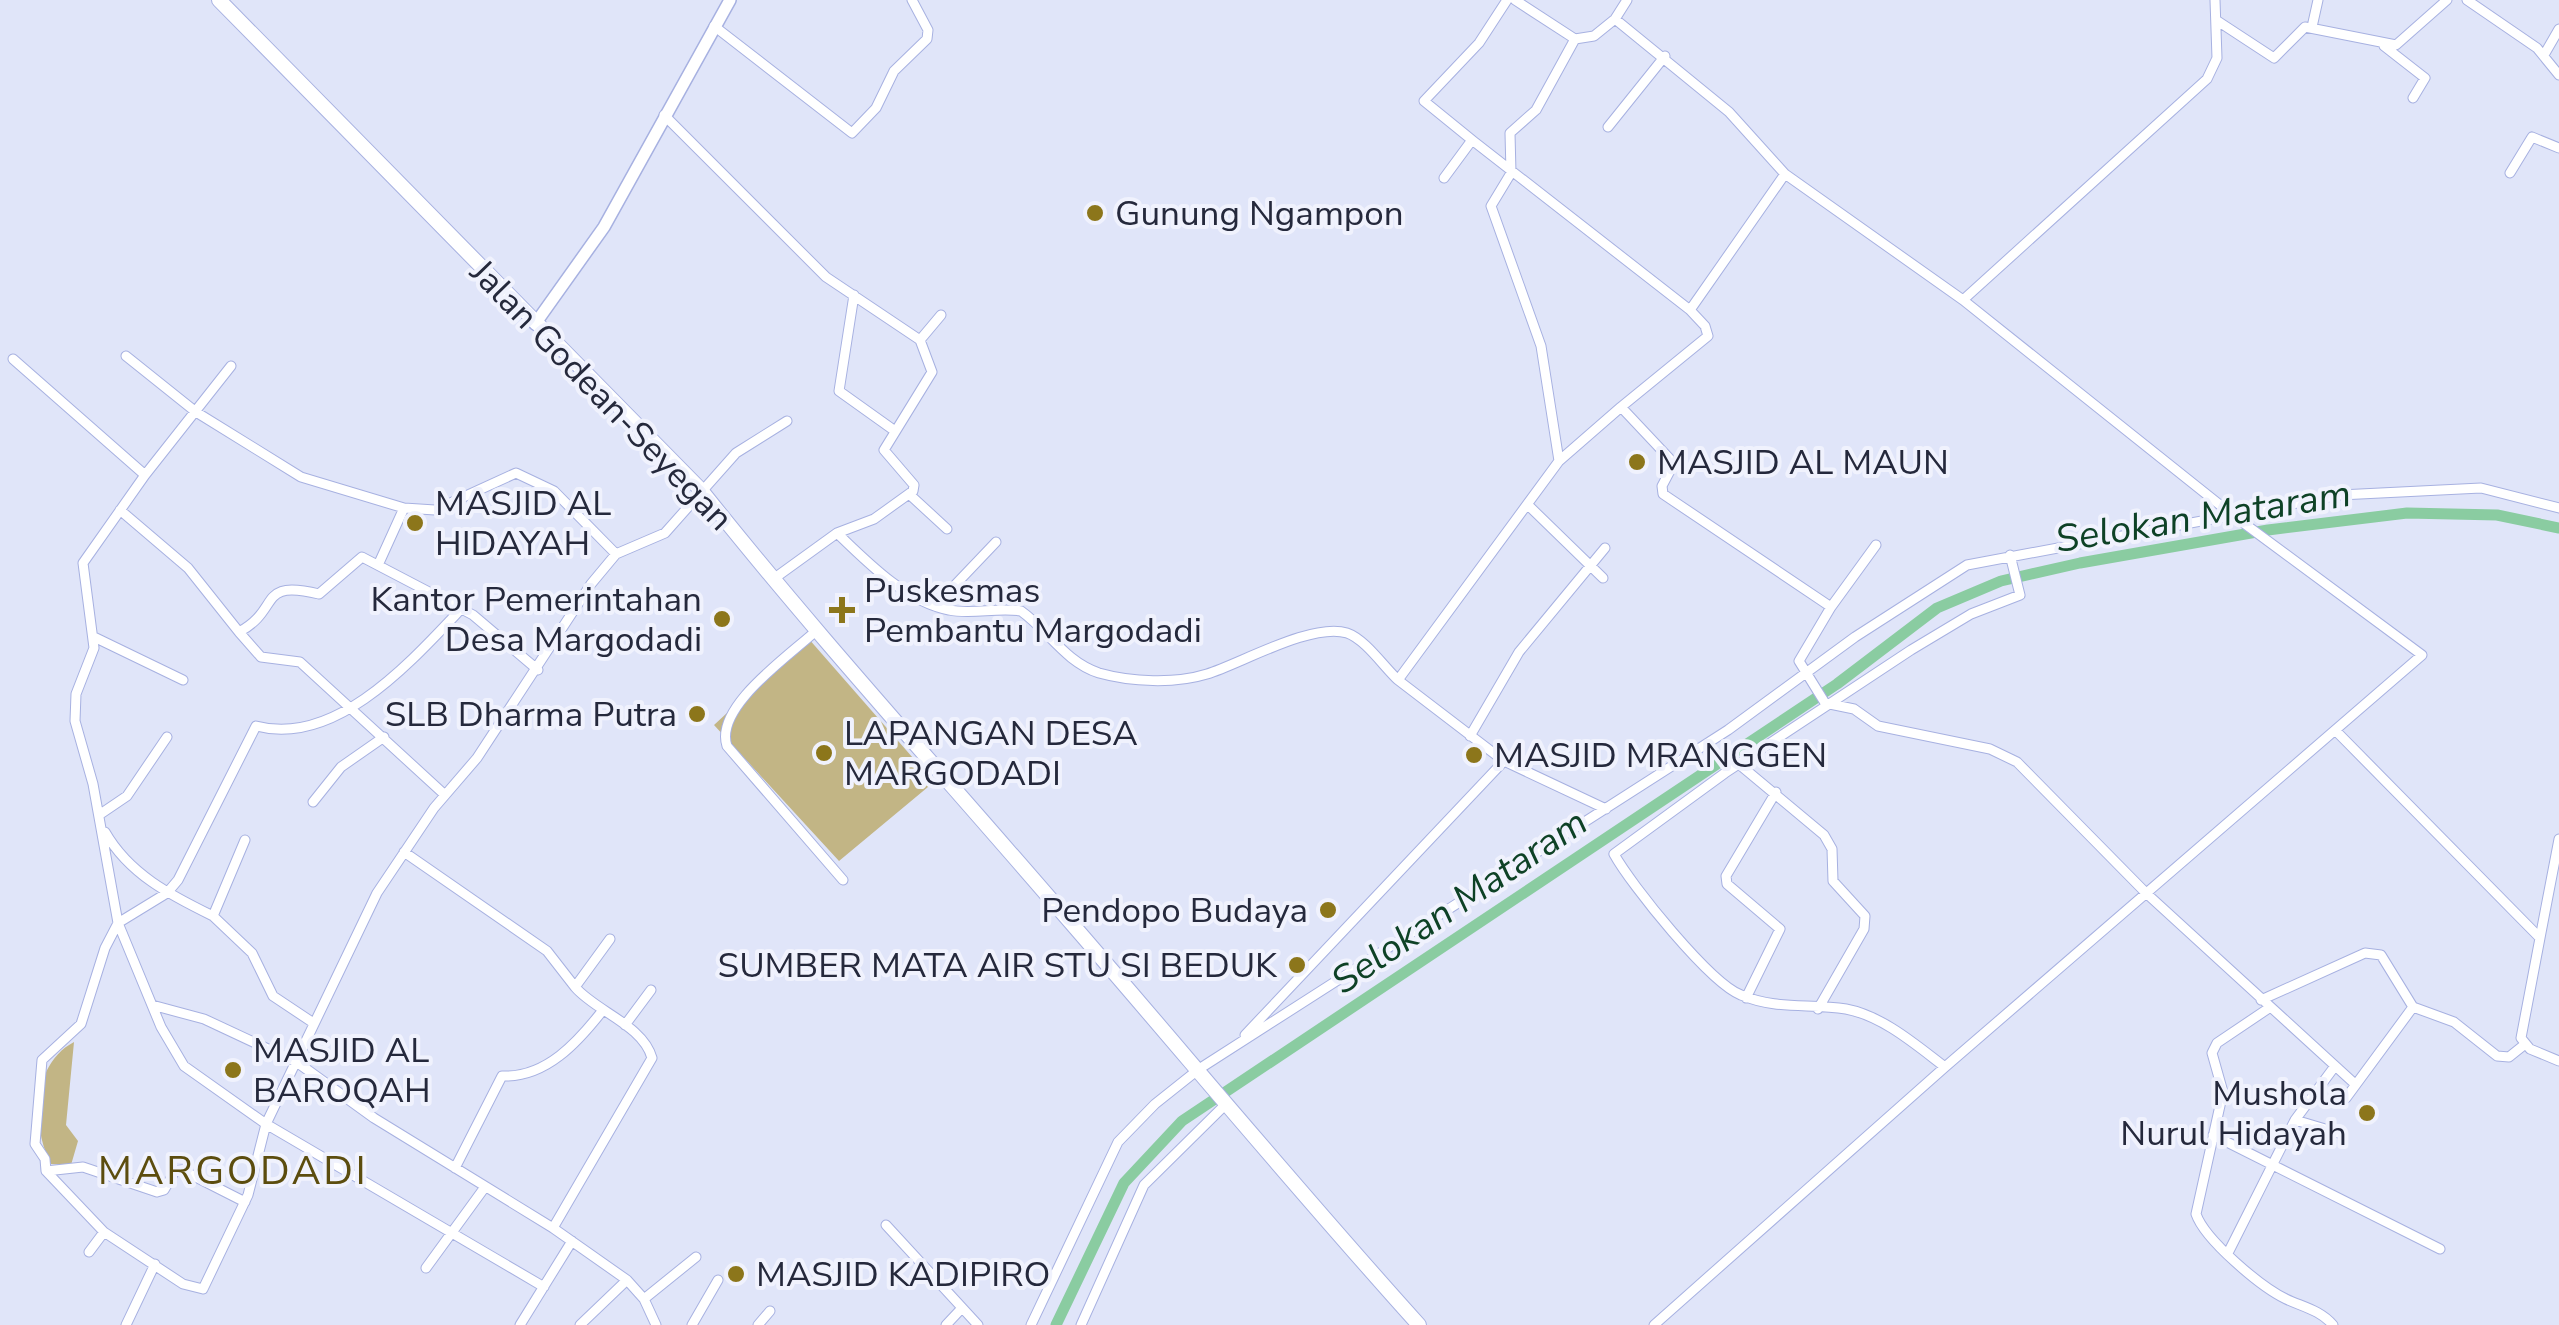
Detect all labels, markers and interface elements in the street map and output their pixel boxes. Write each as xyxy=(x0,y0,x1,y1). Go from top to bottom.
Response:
place label: Gunung Ngampon xyxy=(1115,190,1404,237)
marker: Gunung Ngampon xyxy=(1084,202,1106,224)
street label: Jalan Godean-Seyegan xyxy=(459,249,743,541)
place label: MASJID AL MAUN xyxy=(1657,439,1949,486)
marker: MASJID AL MAUN xyxy=(1626,451,1648,473)
water label: Selokan Mataram xyxy=(2052,468,2354,565)
place label: MASJID AL HIDAYAH xyxy=(435,480,611,567)
marker: MASJID AL HIDAYAH xyxy=(404,512,426,534)
place label: Puskesmas Pembantu Margodadi xyxy=(864,567,1202,654)
place label: Kantor Pemerintahan Desa Margodadi xyxy=(370,576,702,663)
marker: Puskesmas Pembantu Margodadi xyxy=(829,597,855,623)
marker: Kantor Pemerintahan Desa Margodadi xyxy=(711,608,733,630)
place label: SLB Dharma Putra xyxy=(385,691,677,738)
marker: SLB Dharma Putra xyxy=(686,703,708,725)
place label: LAPANGAN DESA MARGODADI xyxy=(844,710,1138,797)
place label: MASJID MRANGGEN xyxy=(1494,732,1827,779)
marker: LAPANGAN DESA MARGODADI xyxy=(813,742,835,764)
marker: MASJID MRANGGEN xyxy=(1463,744,1485,766)
water label: Selokan Mataram xyxy=(1321,797,1597,1006)
place label: Pendopo Budaya xyxy=(1041,887,1308,934)
marker: Pendopo Budaya xyxy=(1317,899,1339,921)
place label: SUMBER MATA AIR STU SI BEDUK xyxy=(718,942,1278,989)
marker: SUMBER MATA AIR STU SI BEDUK xyxy=(1286,954,1308,976)
place label: MASJID AL BAROQAH xyxy=(253,1027,431,1114)
marker: MASJID AL BAROQAH xyxy=(222,1059,244,1081)
place label: Mushola Nurul Hidayah xyxy=(2120,1070,2347,1157)
marker: Mushola Nurul Hidayah xyxy=(2356,1102,2378,1124)
district label: MARGODADI xyxy=(98,1144,368,1198)
place label: MASJID KADIPIRO xyxy=(756,1251,1050,1298)
marker: MASJID KADIPIRO xyxy=(725,1263,747,1285)

